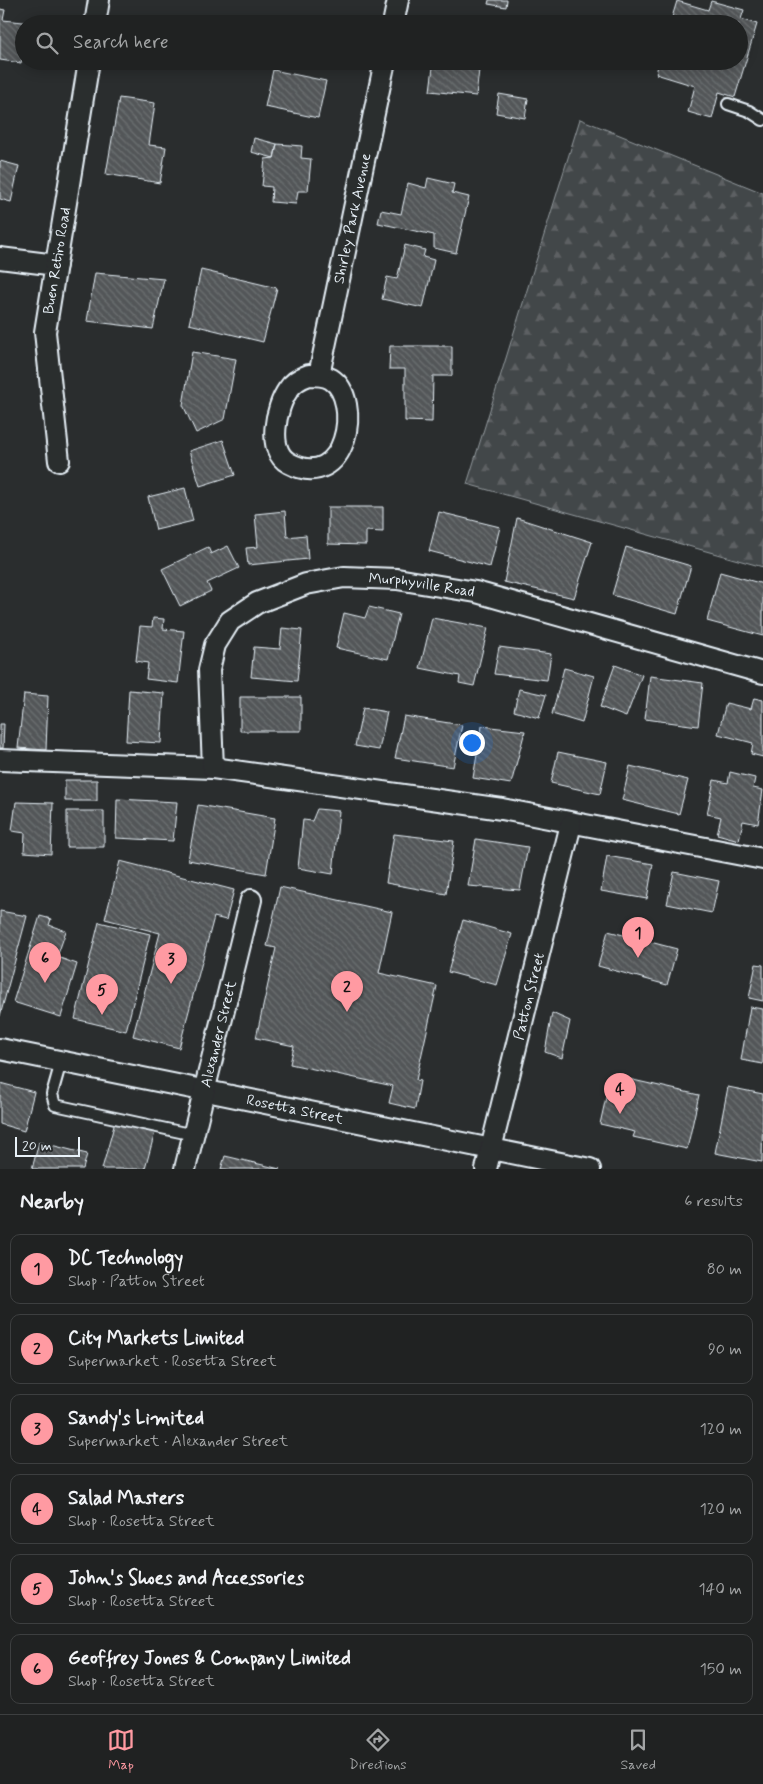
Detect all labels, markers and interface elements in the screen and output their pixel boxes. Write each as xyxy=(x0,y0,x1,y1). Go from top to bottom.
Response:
search box xyxy=(15,15,748,70)
icon: search xyxy=(33,29,61,57)
text: Search here xyxy=(73,30,169,55)
street label: Shirley Park Avenue xyxy=(329,151,376,286)
street label: Buen Retiro Road xyxy=(39,206,76,316)
street label: Murphyville Road xyxy=(368,569,476,603)
your location xyxy=(459,730,485,756)
pin: 1 xyxy=(622,917,654,958)
pin: 6 xyxy=(29,942,61,983)
pin: 3 xyxy=(155,943,187,984)
street label: Patton Street xyxy=(509,950,550,1042)
pin: 2 xyxy=(331,971,363,1012)
pin: 5 xyxy=(86,974,118,1015)
street label: Alexander Street xyxy=(196,979,242,1090)
pin: 4 xyxy=(604,1073,636,1114)
street label: Rosetta Street xyxy=(244,1090,345,1130)
scale bar xyxy=(15,1134,80,1157)
text: 20 m xyxy=(22,1137,52,1155)
text: Nearby xyxy=(20,1188,84,1216)
text: 6 results xyxy=(684,1191,743,1212)
text: DC Technology xyxy=(68,1246,183,1271)
text: 1 xyxy=(33,1259,41,1280)
text: 80 m xyxy=(707,1259,742,1280)
text: Shop · Patton Street xyxy=(68,1271,205,1292)
text: City Markets Limited xyxy=(68,1326,244,1351)
text: 2 xyxy=(33,1339,41,1360)
text: 90 m xyxy=(708,1339,742,1360)
text: Supermarket · Rosetta Street xyxy=(68,1351,277,1372)
text: Sandy's Limited xyxy=(68,1406,204,1431)
text: 3 xyxy=(33,1419,41,1440)
text: 120 m xyxy=(700,1419,742,1440)
text: Supermarket · Alexander Street xyxy=(68,1431,288,1452)
text: Salad Masters xyxy=(68,1486,184,1511)
text: 4 xyxy=(32,1499,42,1520)
text: 120 m xyxy=(700,1499,742,1520)
text: Shop · Rosetta Street xyxy=(68,1511,215,1532)
text: John's Shoes and Accessories xyxy=(68,1566,304,1591)
text: 5 xyxy=(32,1579,42,1600)
text: 140 m xyxy=(698,1579,742,1600)
text: Shop · Rosetta Street xyxy=(68,1591,215,1612)
text: Geoffrey Jones & Company Limited xyxy=(68,1646,351,1671)
text: 6 xyxy=(33,1659,41,1680)
text: 150 m xyxy=(700,1659,742,1680)
text: Shop · Rosetta Street xyxy=(68,1671,215,1692)
tab: Map xyxy=(107,1726,135,1774)
tab: Directions xyxy=(349,1726,407,1774)
tab: Saved xyxy=(621,1726,656,1774)

